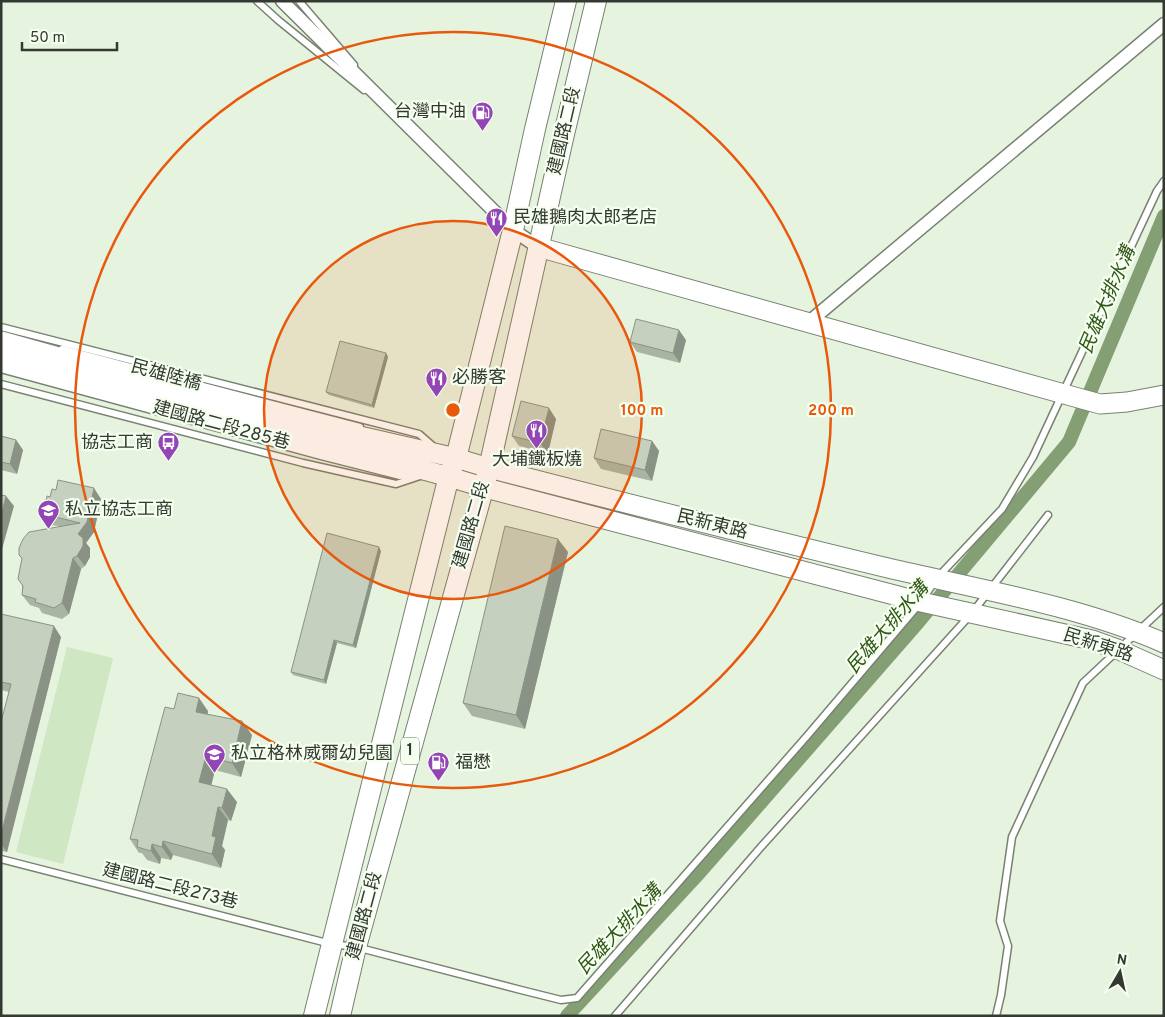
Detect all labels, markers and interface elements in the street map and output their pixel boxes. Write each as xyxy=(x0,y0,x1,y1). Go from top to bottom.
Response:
scale bar xyxy=(22,20,118,52)
text: 50 m xyxy=(30,29,65,48)
street label: 建國路二段 xyxy=(544,85,586,177)
fuel station icon: 台灣中油 xyxy=(470,100,494,131)
place label: 台灣中油 xyxy=(394,101,466,124)
restaurant icon: 民雄鵝肉太郎老店 xyxy=(485,206,509,237)
place label: 民雄鵝肉太郎老店 xyxy=(513,207,657,230)
water label: 民雄大排水溝 xyxy=(1075,240,1142,357)
street label: 民雄陸橋 xyxy=(128,356,204,396)
restaurant icon: 必勝客 xyxy=(424,366,448,397)
place label: 必勝客 xyxy=(452,367,506,390)
street label: 建國路二段285巷 xyxy=(150,397,292,455)
centre of rings xyxy=(444,401,462,419)
text: 100 m xyxy=(621,402,663,421)
text: 200 m xyxy=(808,402,854,421)
restaurant icon: 大埔鐵板燒 xyxy=(525,418,549,449)
bus stop icon: 協志工商 xyxy=(157,431,181,462)
place label: 協志工商 xyxy=(81,432,153,455)
place label: 大埔鐵板燒 xyxy=(492,449,582,472)
street label: 建國路二段 xyxy=(449,479,495,571)
school or university icon: 私立協志工商 xyxy=(37,498,61,529)
place label: 私立協志工商 xyxy=(65,499,173,522)
street label: 民新東路 xyxy=(674,505,750,545)
water label: 民雄大排水溝 xyxy=(842,575,936,679)
street label: 民新東路 xyxy=(1060,624,1136,668)
road number: 1 xyxy=(401,738,419,764)
school or university icon: 私立格林威爾幼兒園 xyxy=(203,742,227,773)
place label: 私立格林威爾幼兒園 xyxy=(231,743,393,766)
fuel station icon: 福懋 xyxy=(427,751,451,782)
place label: 福懋 xyxy=(455,752,491,775)
street label: 建國路二段273巷 xyxy=(100,859,240,915)
street label: 建國路二段 xyxy=(342,870,388,962)
water label: 民雄大排水溝 xyxy=(572,878,670,980)
north arrow xyxy=(1095,947,1145,997)
text: N xyxy=(1115,951,1128,970)

